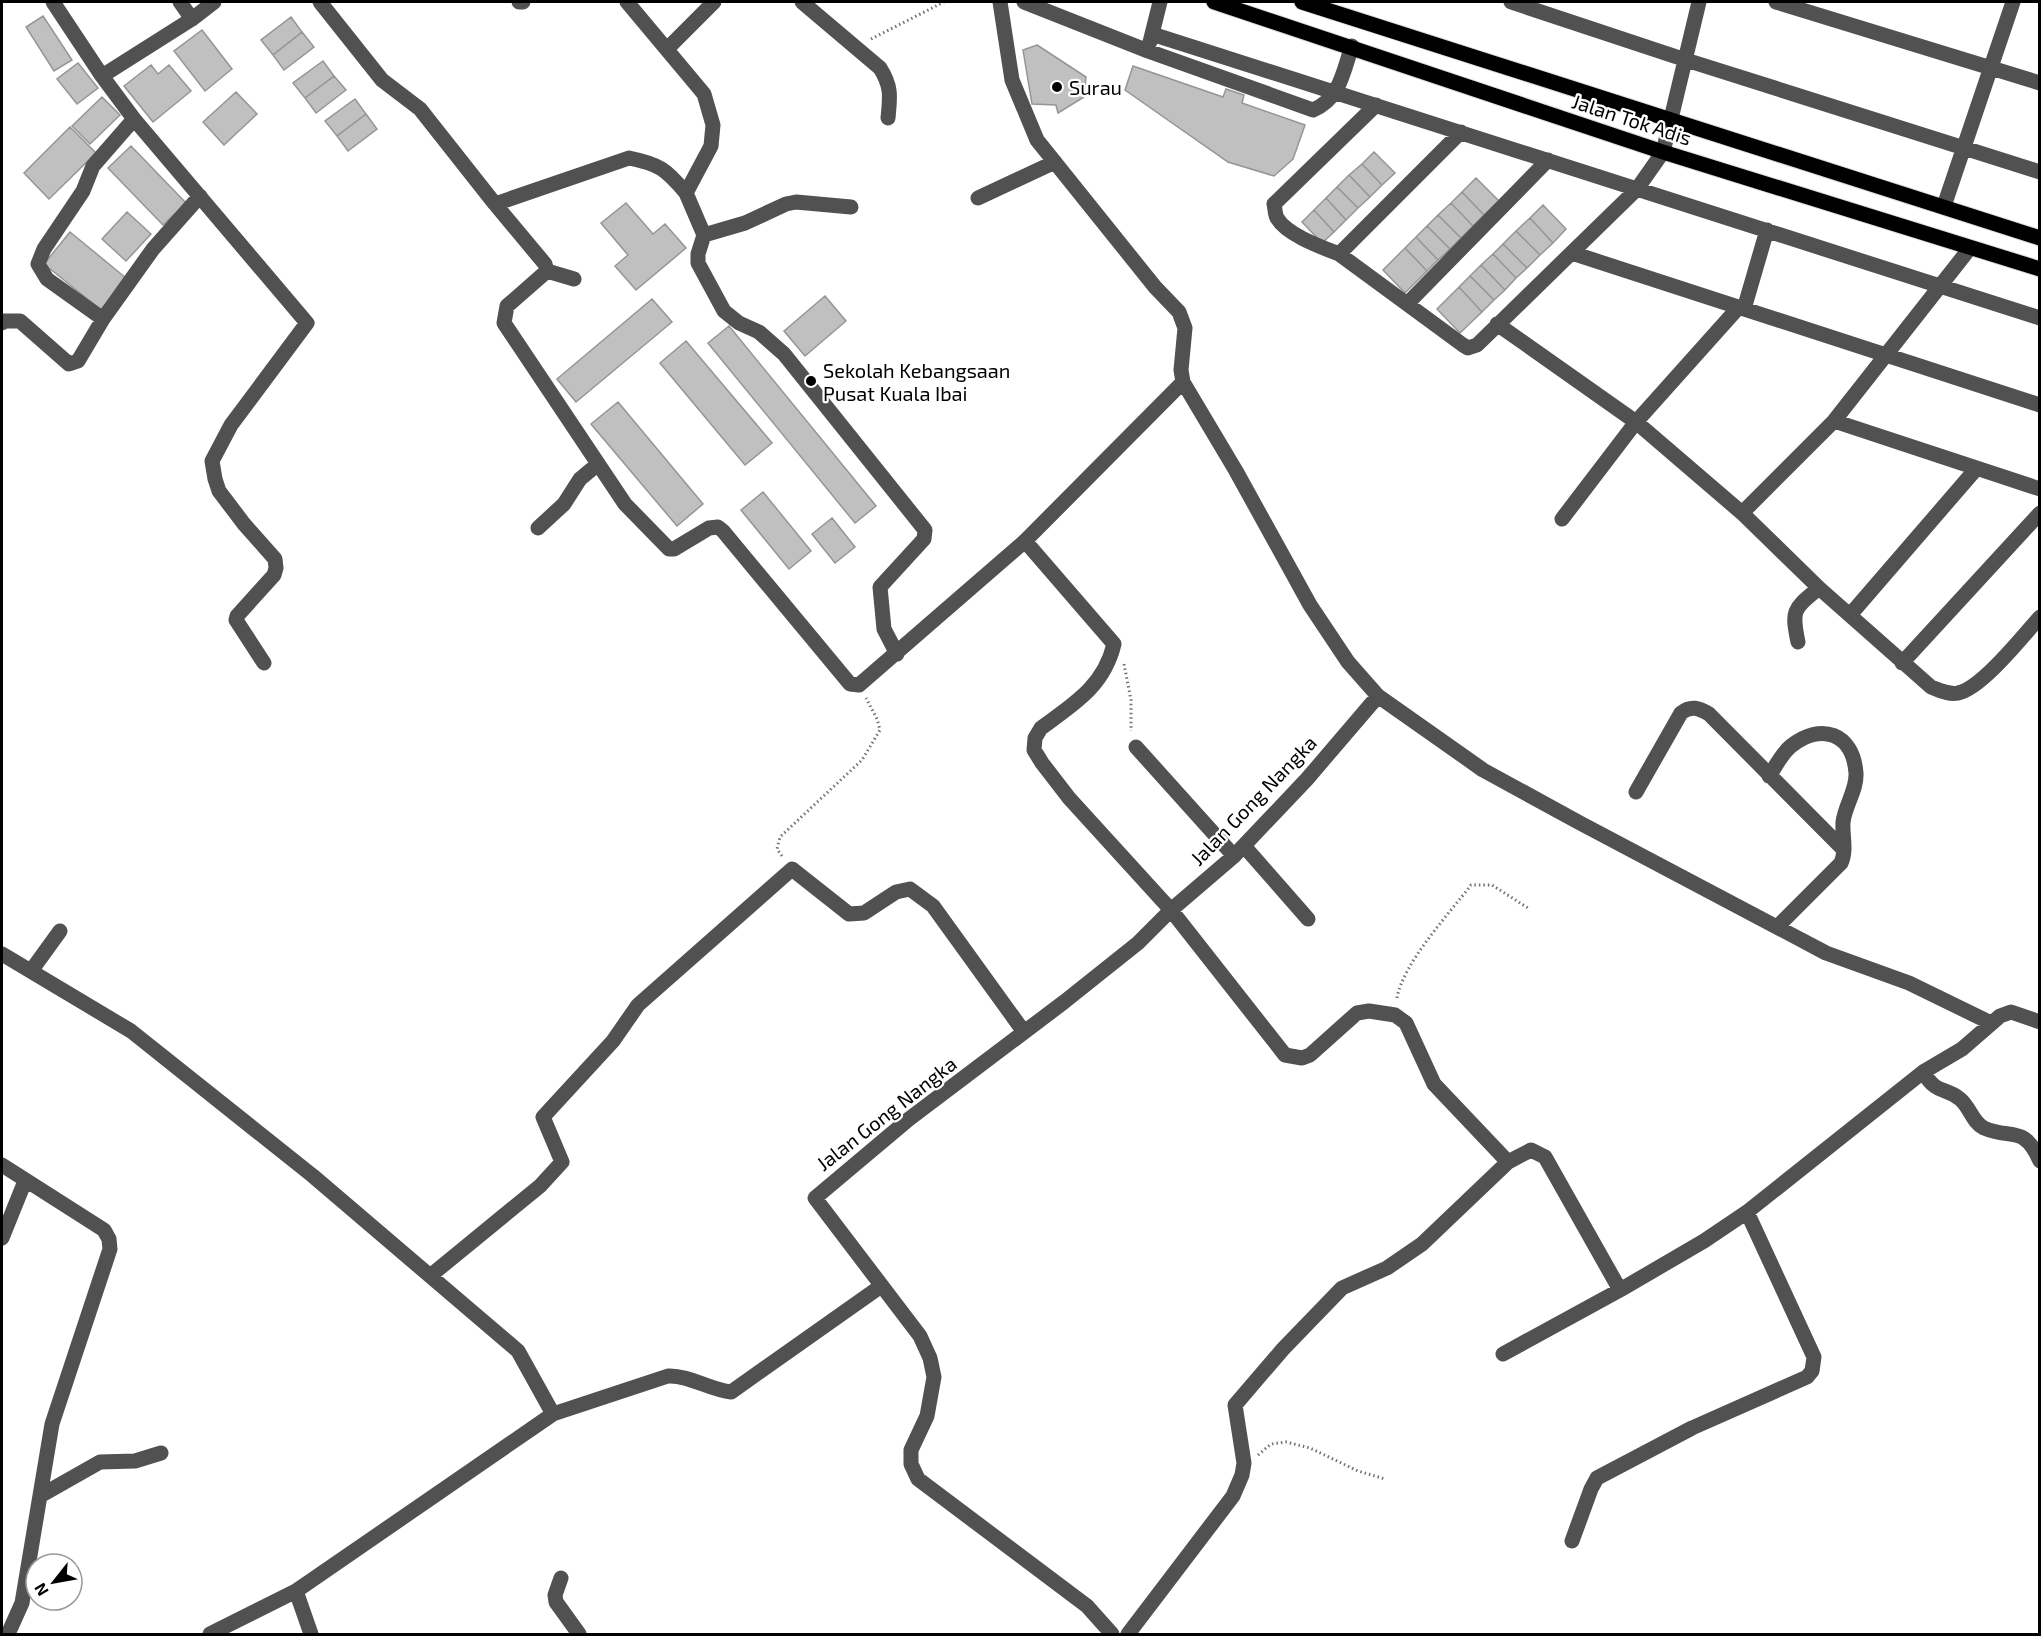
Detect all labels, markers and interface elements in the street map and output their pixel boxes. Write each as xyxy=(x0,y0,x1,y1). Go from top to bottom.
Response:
place label: Surau xyxy=(1069,75,1122,99)
marker: Surau xyxy=(1050,80,1064,94)
street label: Jalan Tok Adis xyxy=(1569,88,1695,150)
place label: Sekolah Kebangsaan Pusat Kuala Ibai xyxy=(823,358,1010,405)
marker: Sekolah Kebangsaan Pusat Kuala Ibai xyxy=(804,374,818,388)
street label: Jalan Gong Nangka xyxy=(1185,730,1321,870)
street label: Jalan Gong Nangka xyxy=(811,1051,961,1175)
north arrow xyxy=(24,1552,84,1612)
text: N xyxy=(30,1580,52,1600)

